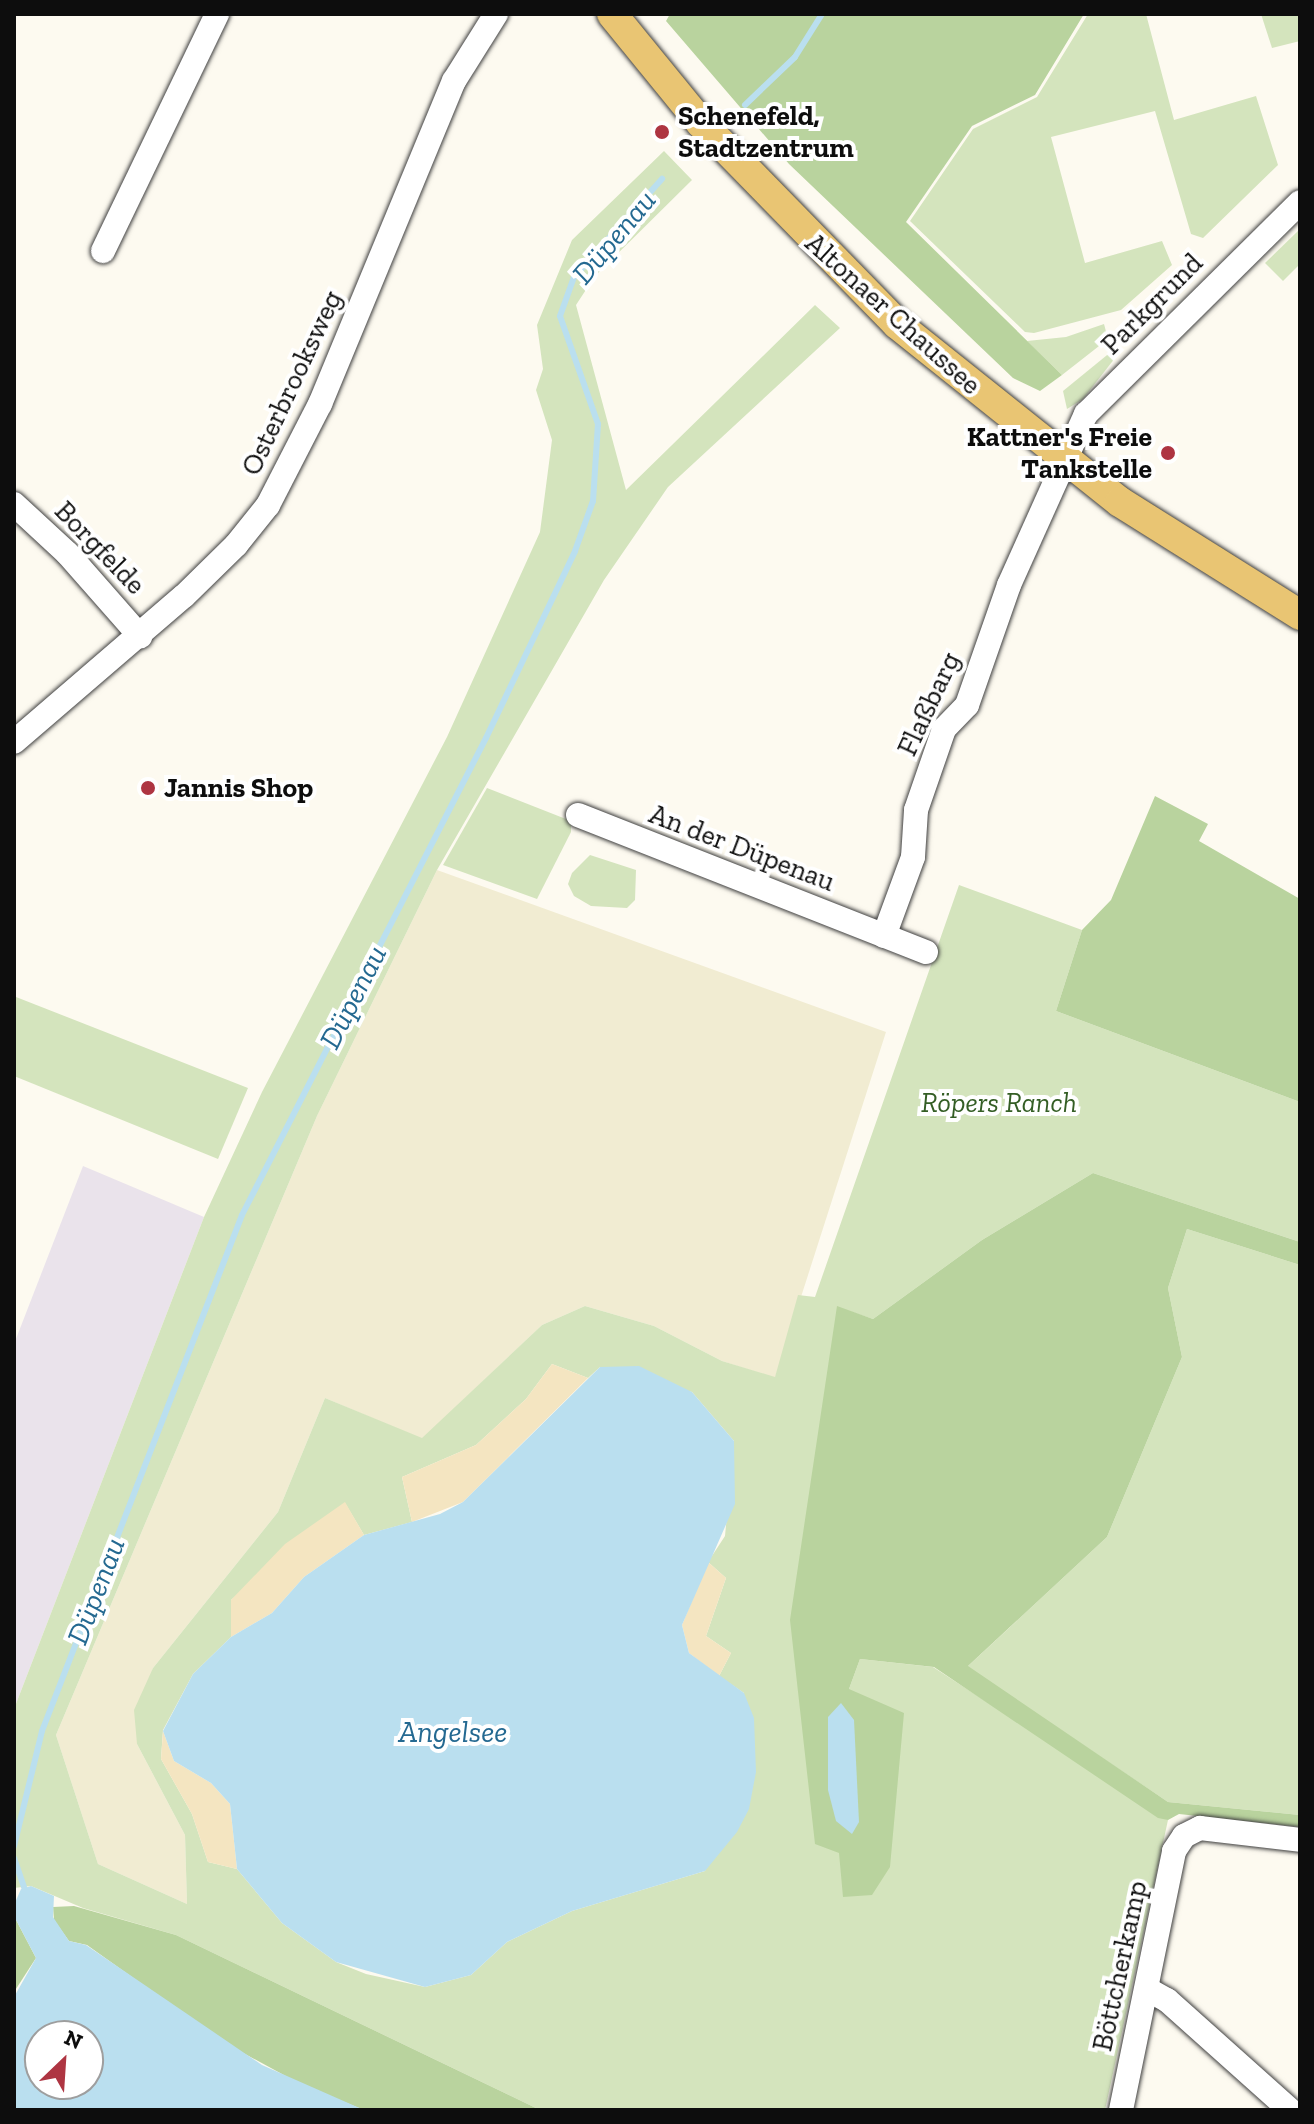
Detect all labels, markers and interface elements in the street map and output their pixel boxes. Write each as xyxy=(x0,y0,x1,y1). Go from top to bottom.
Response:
place label: Schenefeld, Stadtzentrum xyxy=(678,99,854,165)
marker: Schenefeld, Stadtzentrum xyxy=(653,123,671,141)
water label: Düpenau xyxy=(564,183,664,291)
street label: Altonaer Chaussee xyxy=(798,226,988,402)
street label: Parkgrund xyxy=(1094,246,1210,362)
street label: Osterbrooksweg xyxy=(235,285,349,481)
place label: Kattner's Freie Tankstelle xyxy=(967,420,1152,486)
marker: Kattner's Freie Tankstelle xyxy=(1159,444,1177,462)
street label: Borgfelde xyxy=(48,495,152,601)
street label: Flaßbarg xyxy=(890,647,968,761)
place label: Jannis Shop xyxy=(164,771,313,805)
marker: Jannis Shop xyxy=(139,779,157,797)
street label: An der Düpenau xyxy=(644,797,840,899)
water label: Düpenau xyxy=(312,939,394,1055)
park label: Röpers Ranch xyxy=(921,1086,1077,1120)
water label: Düpenau xyxy=(59,1533,133,1649)
water label: Angelsee xyxy=(399,1714,507,1750)
street label: Böttcherkamp xyxy=(1086,1878,1154,2054)
north arrow xyxy=(24,2020,104,2100)
text: N xyxy=(60,2024,87,2055)

